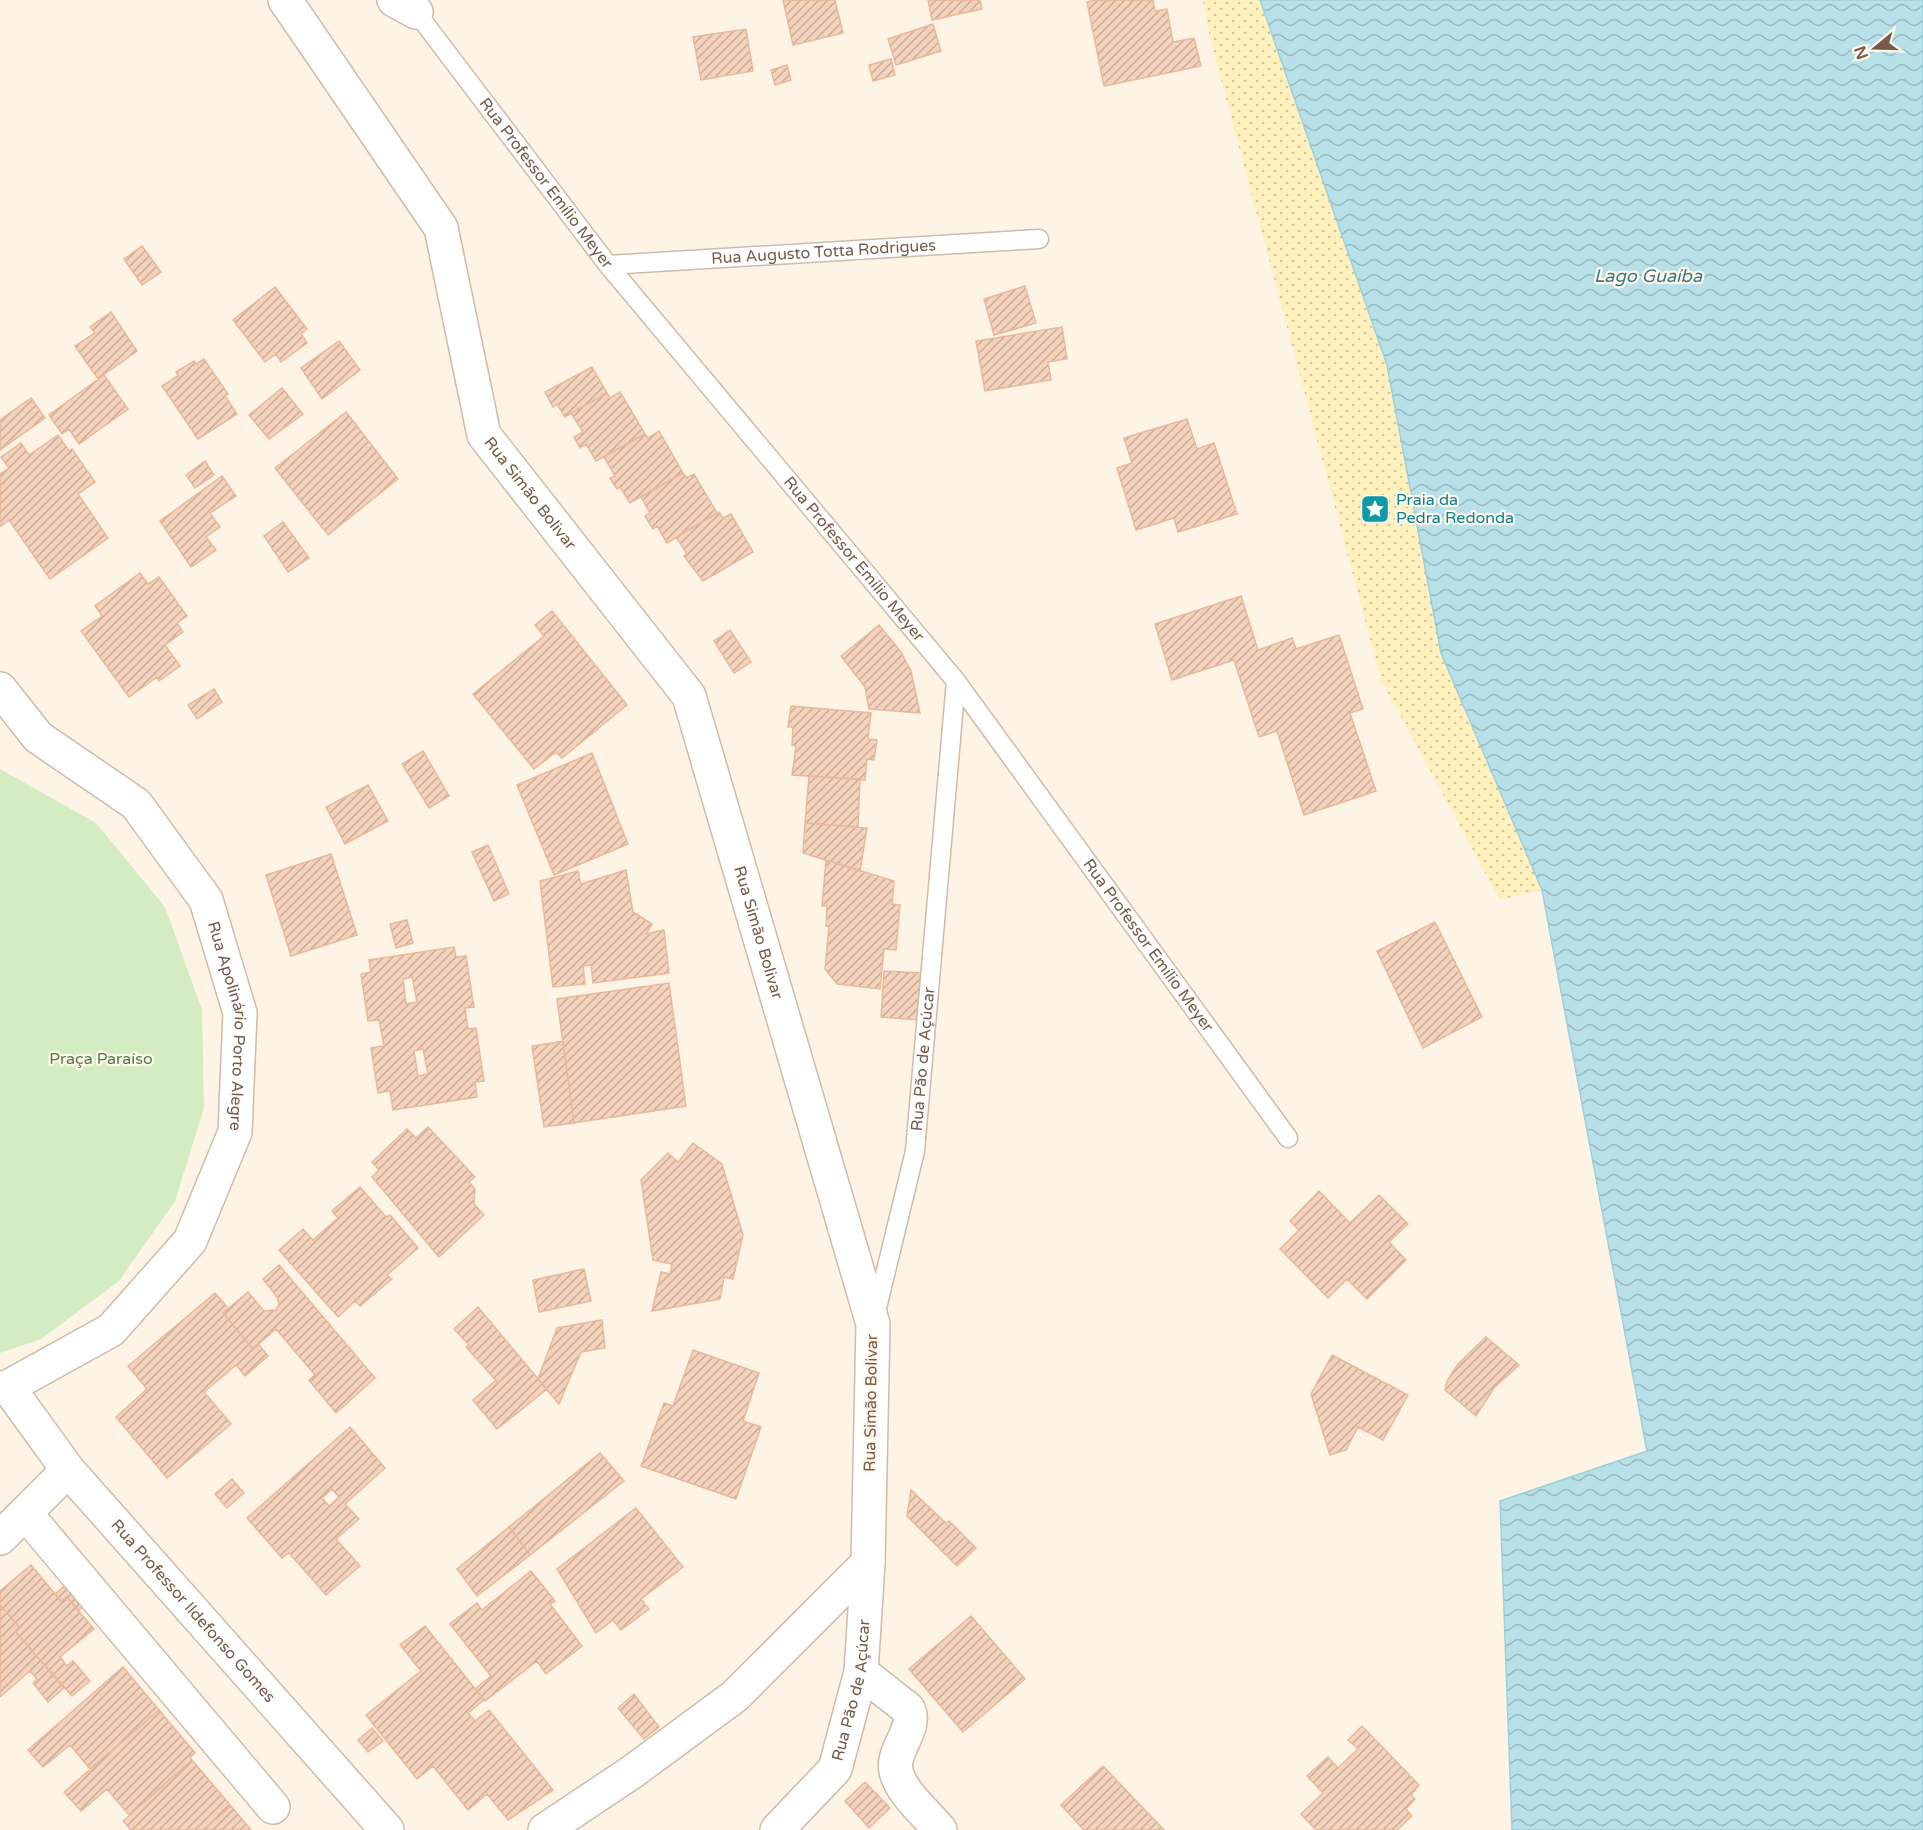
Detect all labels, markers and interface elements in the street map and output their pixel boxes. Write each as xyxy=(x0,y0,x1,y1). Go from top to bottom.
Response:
north arrow xyxy=(1845,18,1905,78)
text: N xyxy=(1850,43,1873,62)
street label: Rua Professor Emílio Meyer xyxy=(475,94,618,273)
street label: Rua Augusto Totta Rodrigues xyxy=(711,235,937,269)
water label: Lago Guaíba xyxy=(1594,265,1703,287)
street label: Rua Simão Bolivar xyxy=(479,433,581,555)
street label: Rua Professor Emílio Meyer xyxy=(779,472,929,646)
place label: Praia da Pedra Redonda xyxy=(1396,490,1514,528)
place icon: Praia da Pedra Redonda xyxy=(1359,493,1391,525)
street label: Rua Professor Emílio Meyer xyxy=(1079,855,1218,1037)
street label: Rua Simão Bolivar xyxy=(729,864,788,1002)
street label: Rua Apolinário Porto Alegre xyxy=(203,919,250,1131)
street label: Rua Pão de Açúcar xyxy=(907,985,939,1132)
park label: Praça Paraíso xyxy=(49,1049,153,1069)
street label: Rua Simão Bolivar xyxy=(860,1333,882,1472)
street label: Rua Professor Ildefonso Gomes xyxy=(107,1515,280,1707)
street label: Rua Pão de Açúcar xyxy=(828,1618,874,1763)

